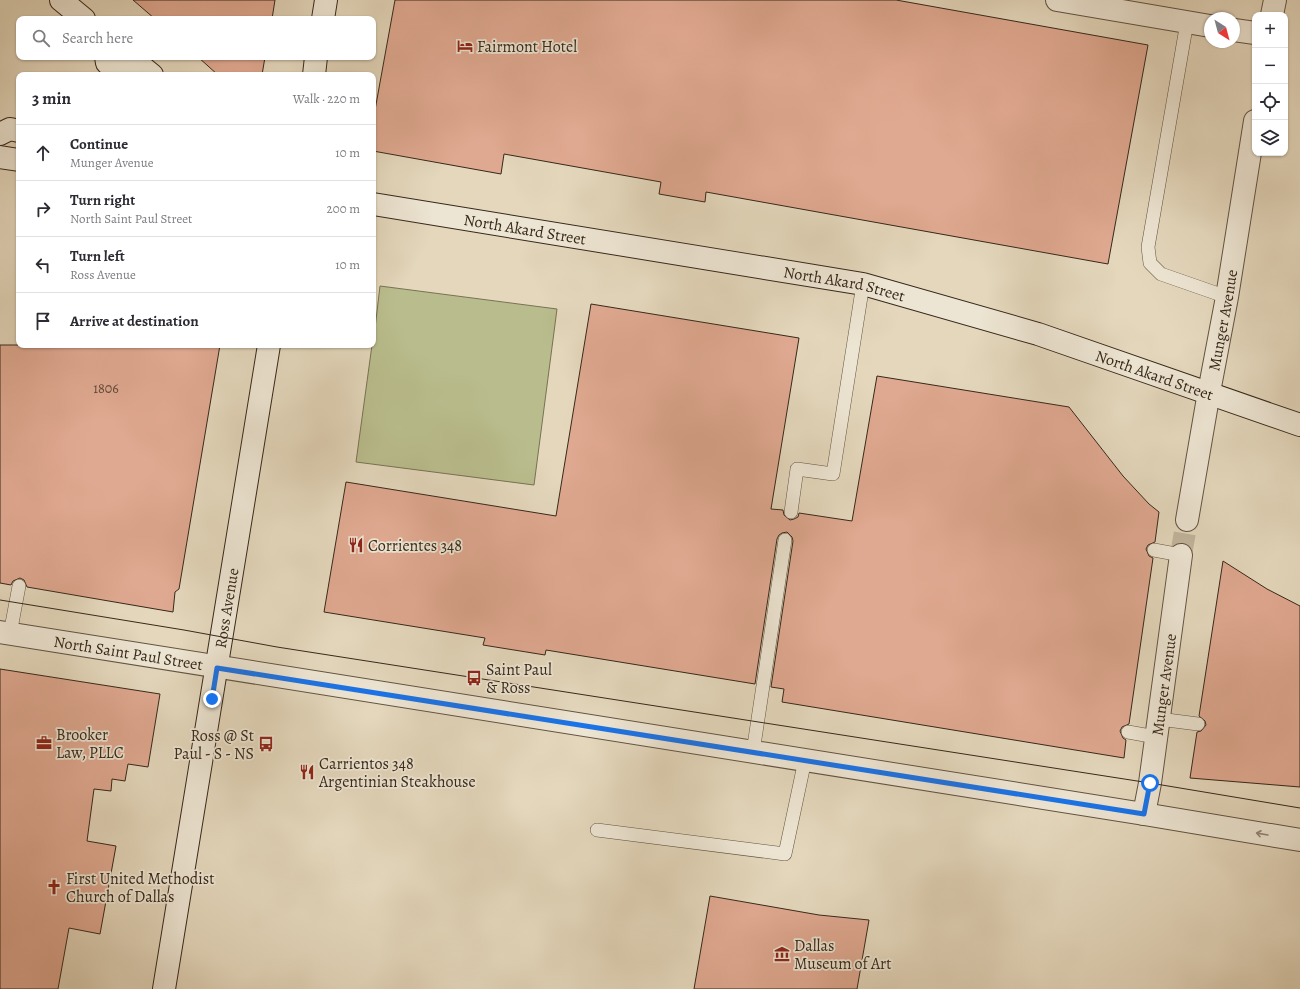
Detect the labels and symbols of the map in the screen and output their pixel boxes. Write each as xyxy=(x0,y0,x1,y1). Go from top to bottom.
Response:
north arrow xyxy=(1204,12,1240,48)
place label: Fairmont Hotel xyxy=(477,36,577,58)
hotel icon: Fairmont Hotel xyxy=(456,37,474,55)
street label: North Akard Street xyxy=(462,209,588,251)
street label: North Akard Street xyxy=(782,261,907,307)
street label: Munger Avenue xyxy=(1203,268,1243,373)
street label: North Akard Street xyxy=(1092,345,1216,406)
house number: 1806 xyxy=(93,379,119,398)
place label: Corrientes 348 xyxy=(368,535,462,557)
restaurant icon: Corrientes 348 xyxy=(347,536,365,554)
street label: Ross Avenue xyxy=(210,566,244,650)
street label: North Saint Paul Street xyxy=(52,631,204,676)
street label: Munger Avenue xyxy=(1147,632,1182,737)
place label: Saint Paul & Ross xyxy=(486,659,552,699)
bus stop icon: Saint Paul & Ross xyxy=(465,669,483,687)
route end xyxy=(203,690,221,708)
place label: Brooker Law, PLLC xyxy=(56,724,124,764)
place label: Ross @ St Paul - S - NS xyxy=(173,725,254,765)
office icon: Brooker Law, PLLC xyxy=(35,734,53,752)
bus stop icon: Ross @ St Paul - S - NS xyxy=(257,735,275,753)
place label: Carrientos 348 Argentinian Steakhouse xyxy=(318,753,476,793)
restaurant icon: Carrientos 348 Argentinian Steakhouse xyxy=(298,763,316,781)
route start xyxy=(1141,774,1159,792)
one-way arrow xyxy=(1255,830,1268,838)
place label: First United Methodist Church of Dallas xyxy=(66,868,214,908)
church icon: First United Methodist Church of Dallas xyxy=(45,878,63,896)
place label: Dallas Museum of Art xyxy=(794,935,891,975)
museum icon: Dallas Museum of Art xyxy=(773,945,791,963)

